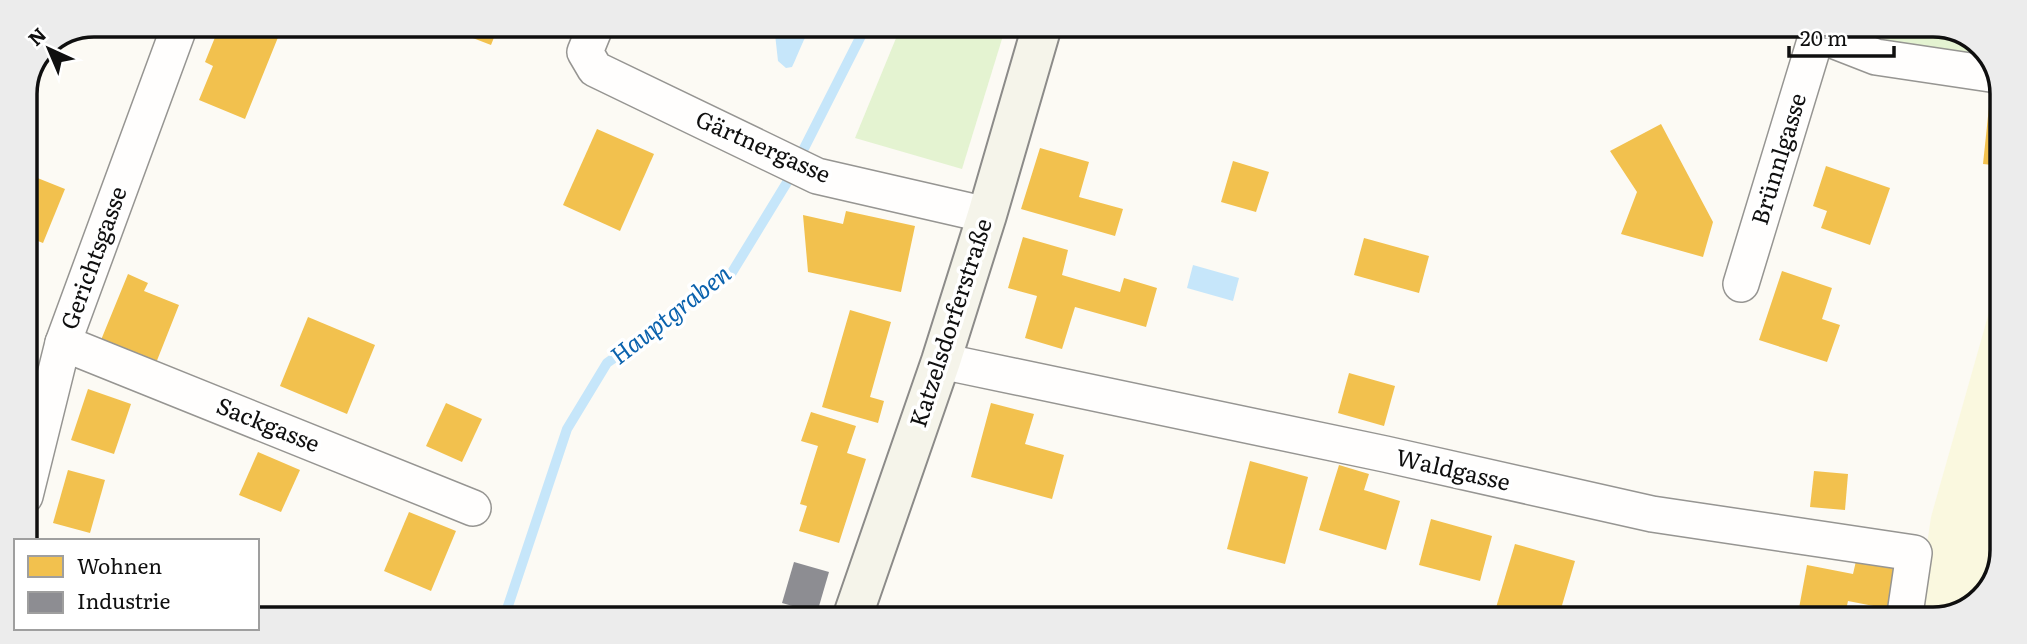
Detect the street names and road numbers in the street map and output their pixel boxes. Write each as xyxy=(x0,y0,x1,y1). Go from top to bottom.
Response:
street label: Brünnlgasse xyxy=(1741,88,1813,228)
street label: Gärtnergasse xyxy=(691,100,837,190)
street label: Gerichtsgasse xyxy=(50,181,134,334)
street label: Katzelsdorferstraße xyxy=(899,213,999,431)
street label: Sackgasse xyxy=(212,387,326,459)
street label: Waldgasse xyxy=(1393,438,1514,498)

